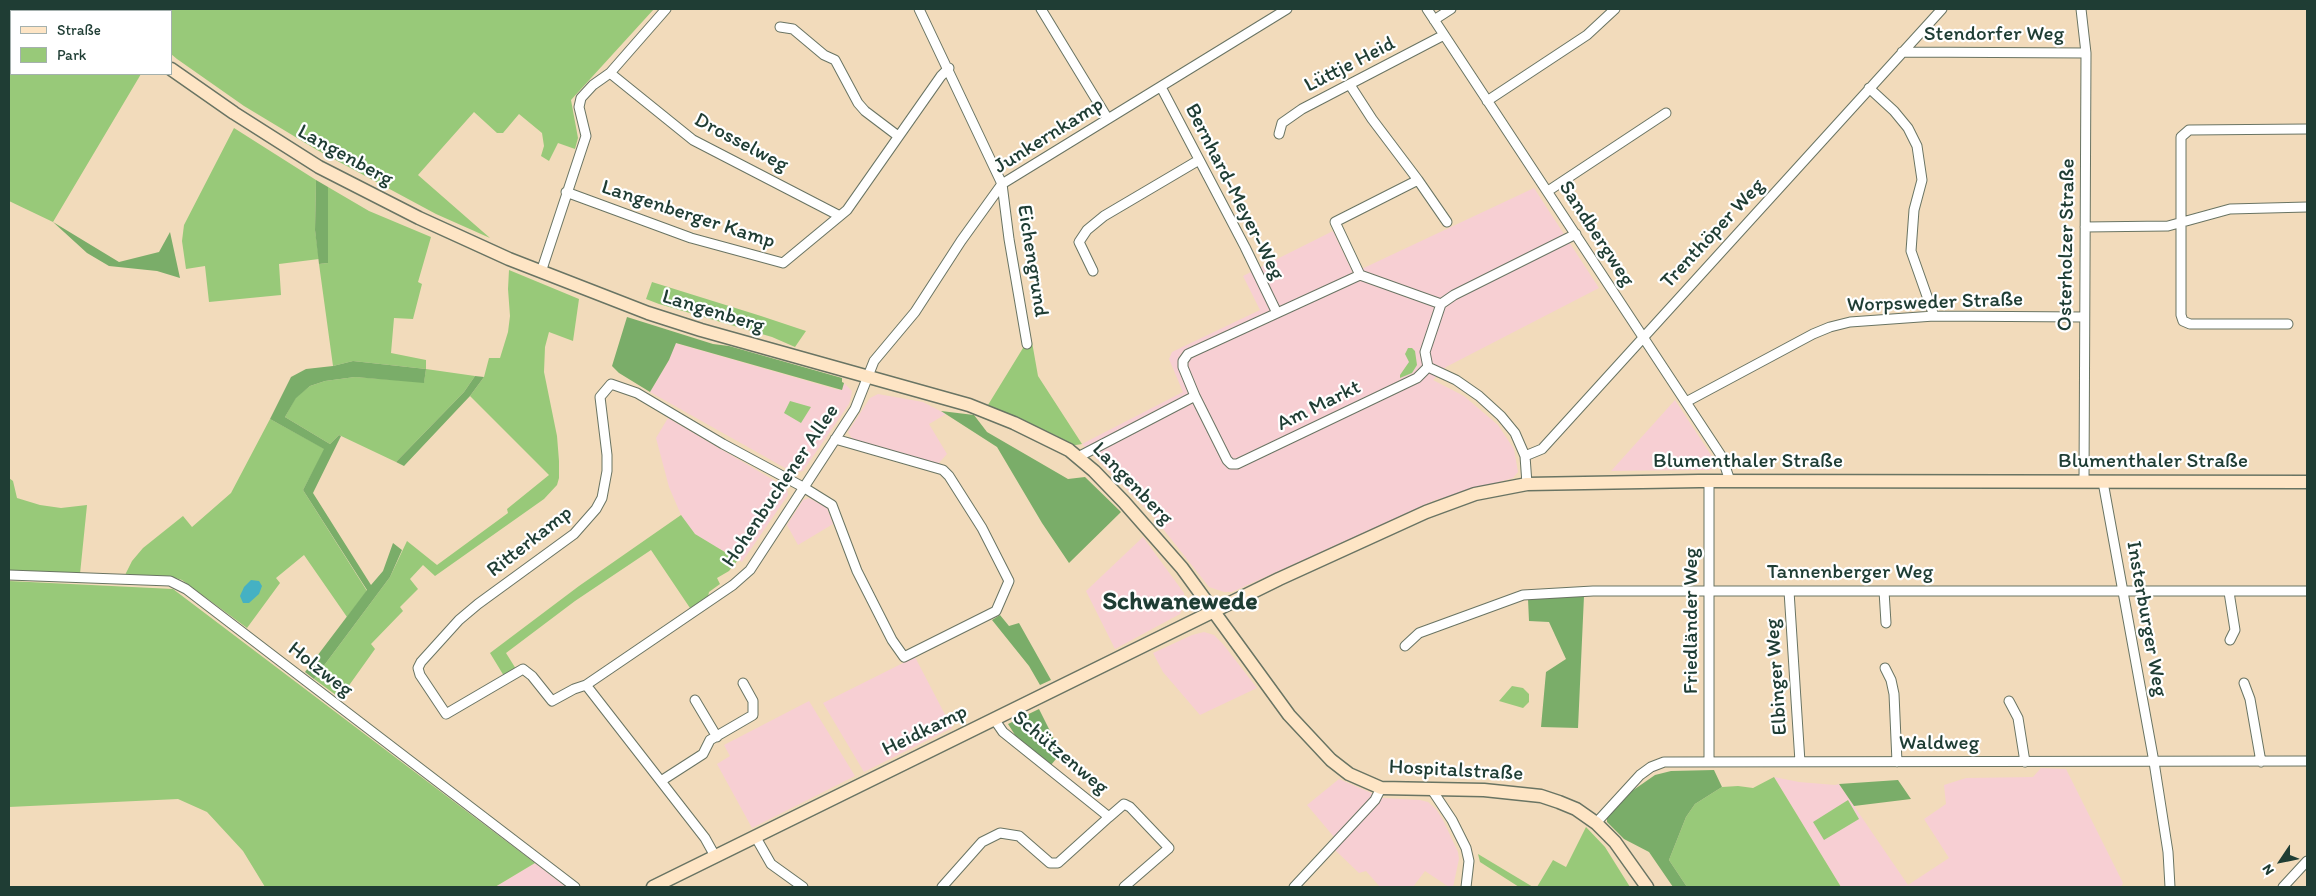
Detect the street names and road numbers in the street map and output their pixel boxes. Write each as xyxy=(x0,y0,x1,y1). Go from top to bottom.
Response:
street label: Stendorfer Weg xyxy=(1924,22,2064,48)
street label: Lüttje Heid xyxy=(1300,31,1400,99)
street label: Junkernkamp xyxy=(989,92,1109,180)
street label: Bernhard-Meyer-Weg xyxy=(1179,100,1289,284)
street label: Drosselweg xyxy=(690,108,792,178)
street label: Langenberg xyxy=(293,119,397,193)
street label: Osterholzer Straße xyxy=(2053,158,2081,332)
street label: Trenthöper Weg xyxy=(1656,174,1770,294)
street label: Langenberger Kamp xyxy=(598,175,778,255)
street label: Sandbergweg xyxy=(1552,176,1640,292)
street label: Eichengrund xyxy=(1011,203,1053,319)
street label: Langenberg xyxy=(659,284,767,340)
street label: Worpsweder Straße xyxy=(1846,287,2024,319)
street label: Am Markt xyxy=(1273,375,1365,437)
street label: Hohenbuchener Allee xyxy=(717,400,845,572)
street label: Langenberg xyxy=(1086,437,1178,531)
street label: Blumenthaler Straße xyxy=(1653,449,1843,475)
street label: Blumenthaler Straße xyxy=(2058,449,2248,475)
street label: Ritterkamp xyxy=(482,501,578,583)
street label: Insterburger Weg xyxy=(2120,539,2172,699)
street label: Friedländer Weg xyxy=(1679,548,1705,694)
street label: Tannenberger Weg xyxy=(1767,560,1933,586)
street label: Elbinger Weg xyxy=(1760,618,1794,736)
street label: Holzweg xyxy=(282,637,358,703)
street label: Heidkamp xyxy=(878,700,972,762)
street label: Schützenweg xyxy=(1007,705,1113,801)
street label: Waldweg xyxy=(1899,731,1979,757)
street label: Hospitalstraße xyxy=(1388,755,1524,787)

